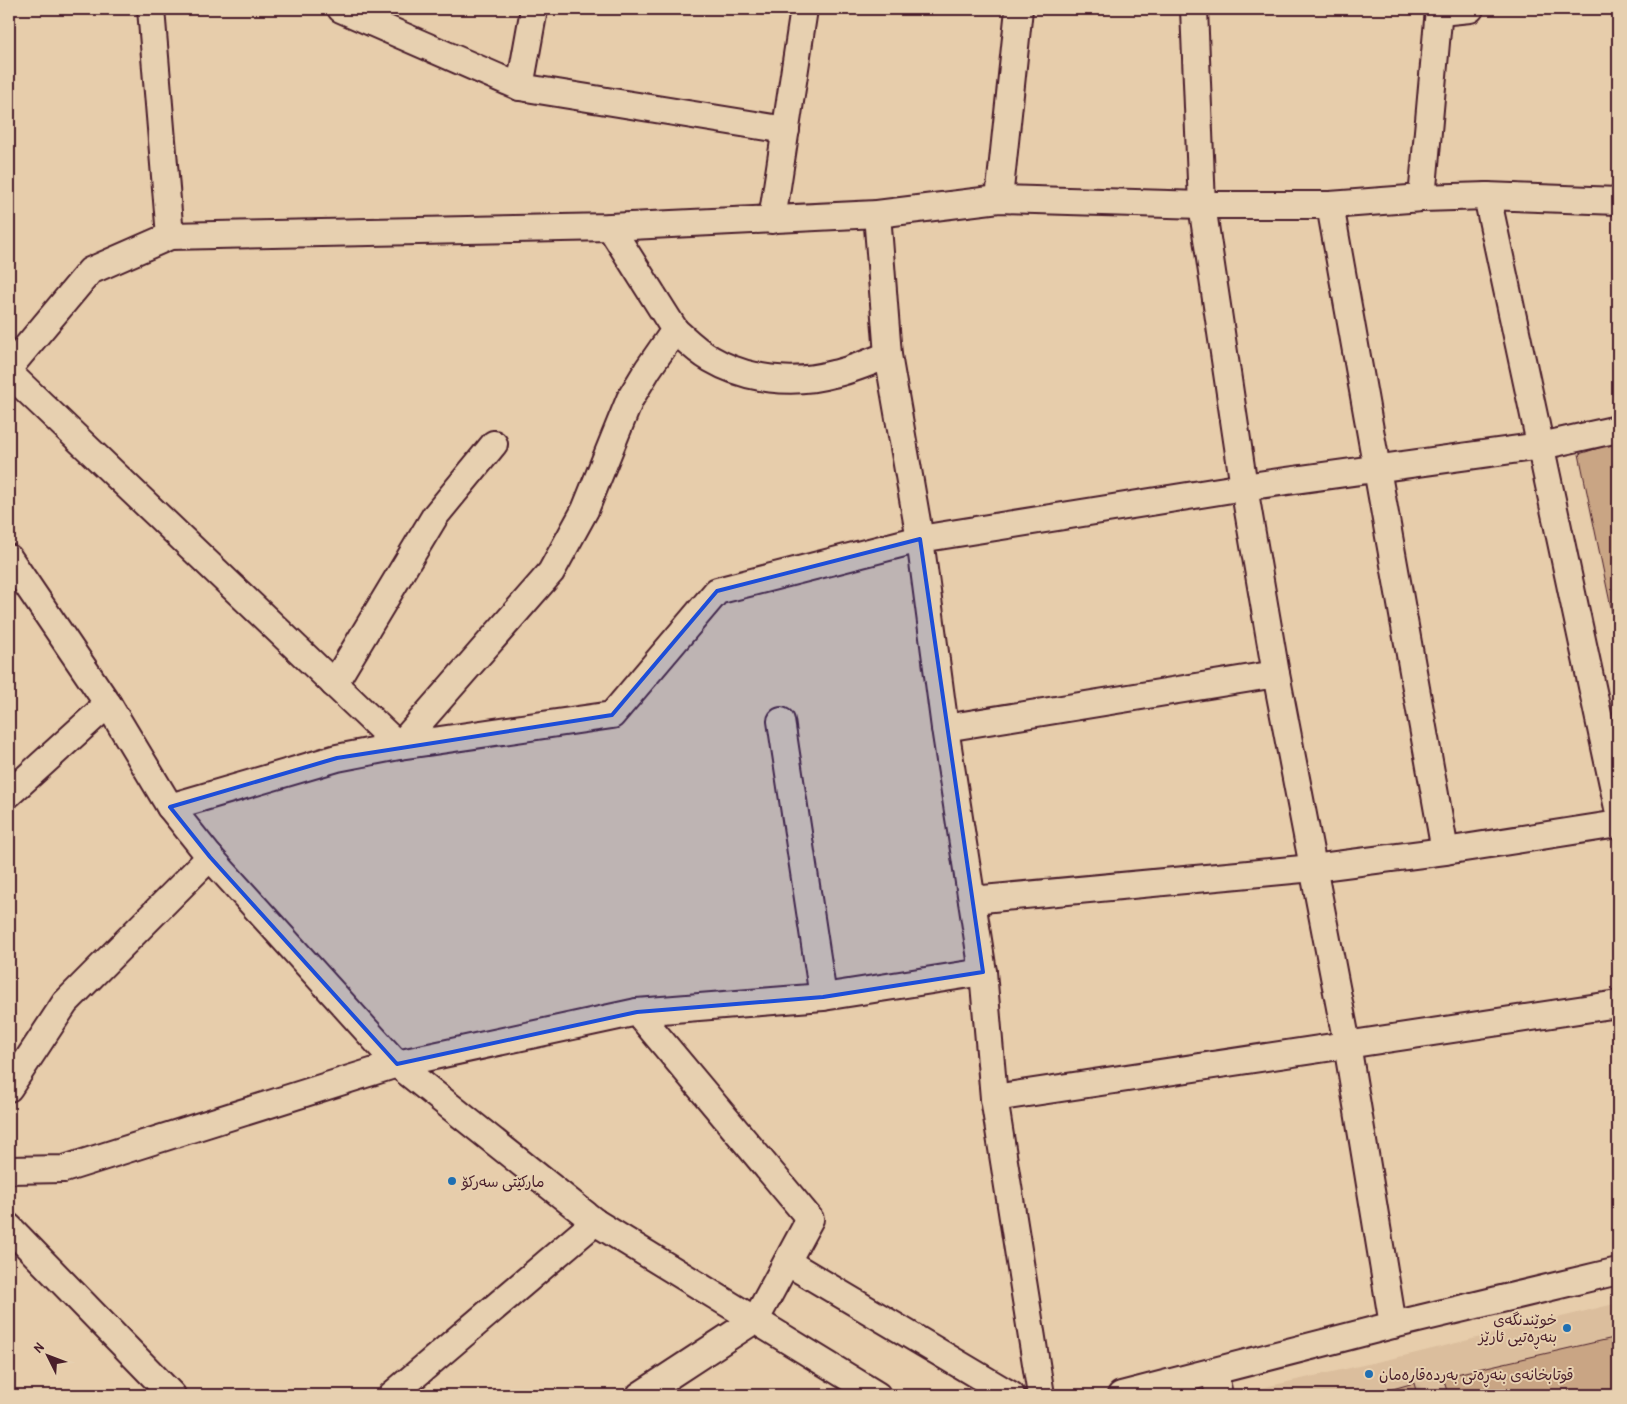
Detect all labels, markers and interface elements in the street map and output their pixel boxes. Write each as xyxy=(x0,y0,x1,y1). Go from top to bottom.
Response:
place label: مارکێتی سەرکۆ xyxy=(461,1171,545,1192)
marker: مارکێتی سەرکۆ xyxy=(446,1175,458,1187)
place label: خوێندنگەی بنەڕەتیی ئارێز xyxy=(1476,1309,1557,1350)
marker: خوێندنگەی بنەڕەتیی ئارێز xyxy=(1561,1322,1573,1334)
north arrow xyxy=(22,1332,72,1382)
text: N xyxy=(28,1337,48,1356)
place label: قوتابخانەی بنەڕەتی بەردەقارەمان xyxy=(1379,1364,1574,1388)
marker: قوتابخانەی بنەڕەتی بەردەقارەمان xyxy=(1363,1368,1375,1380)

